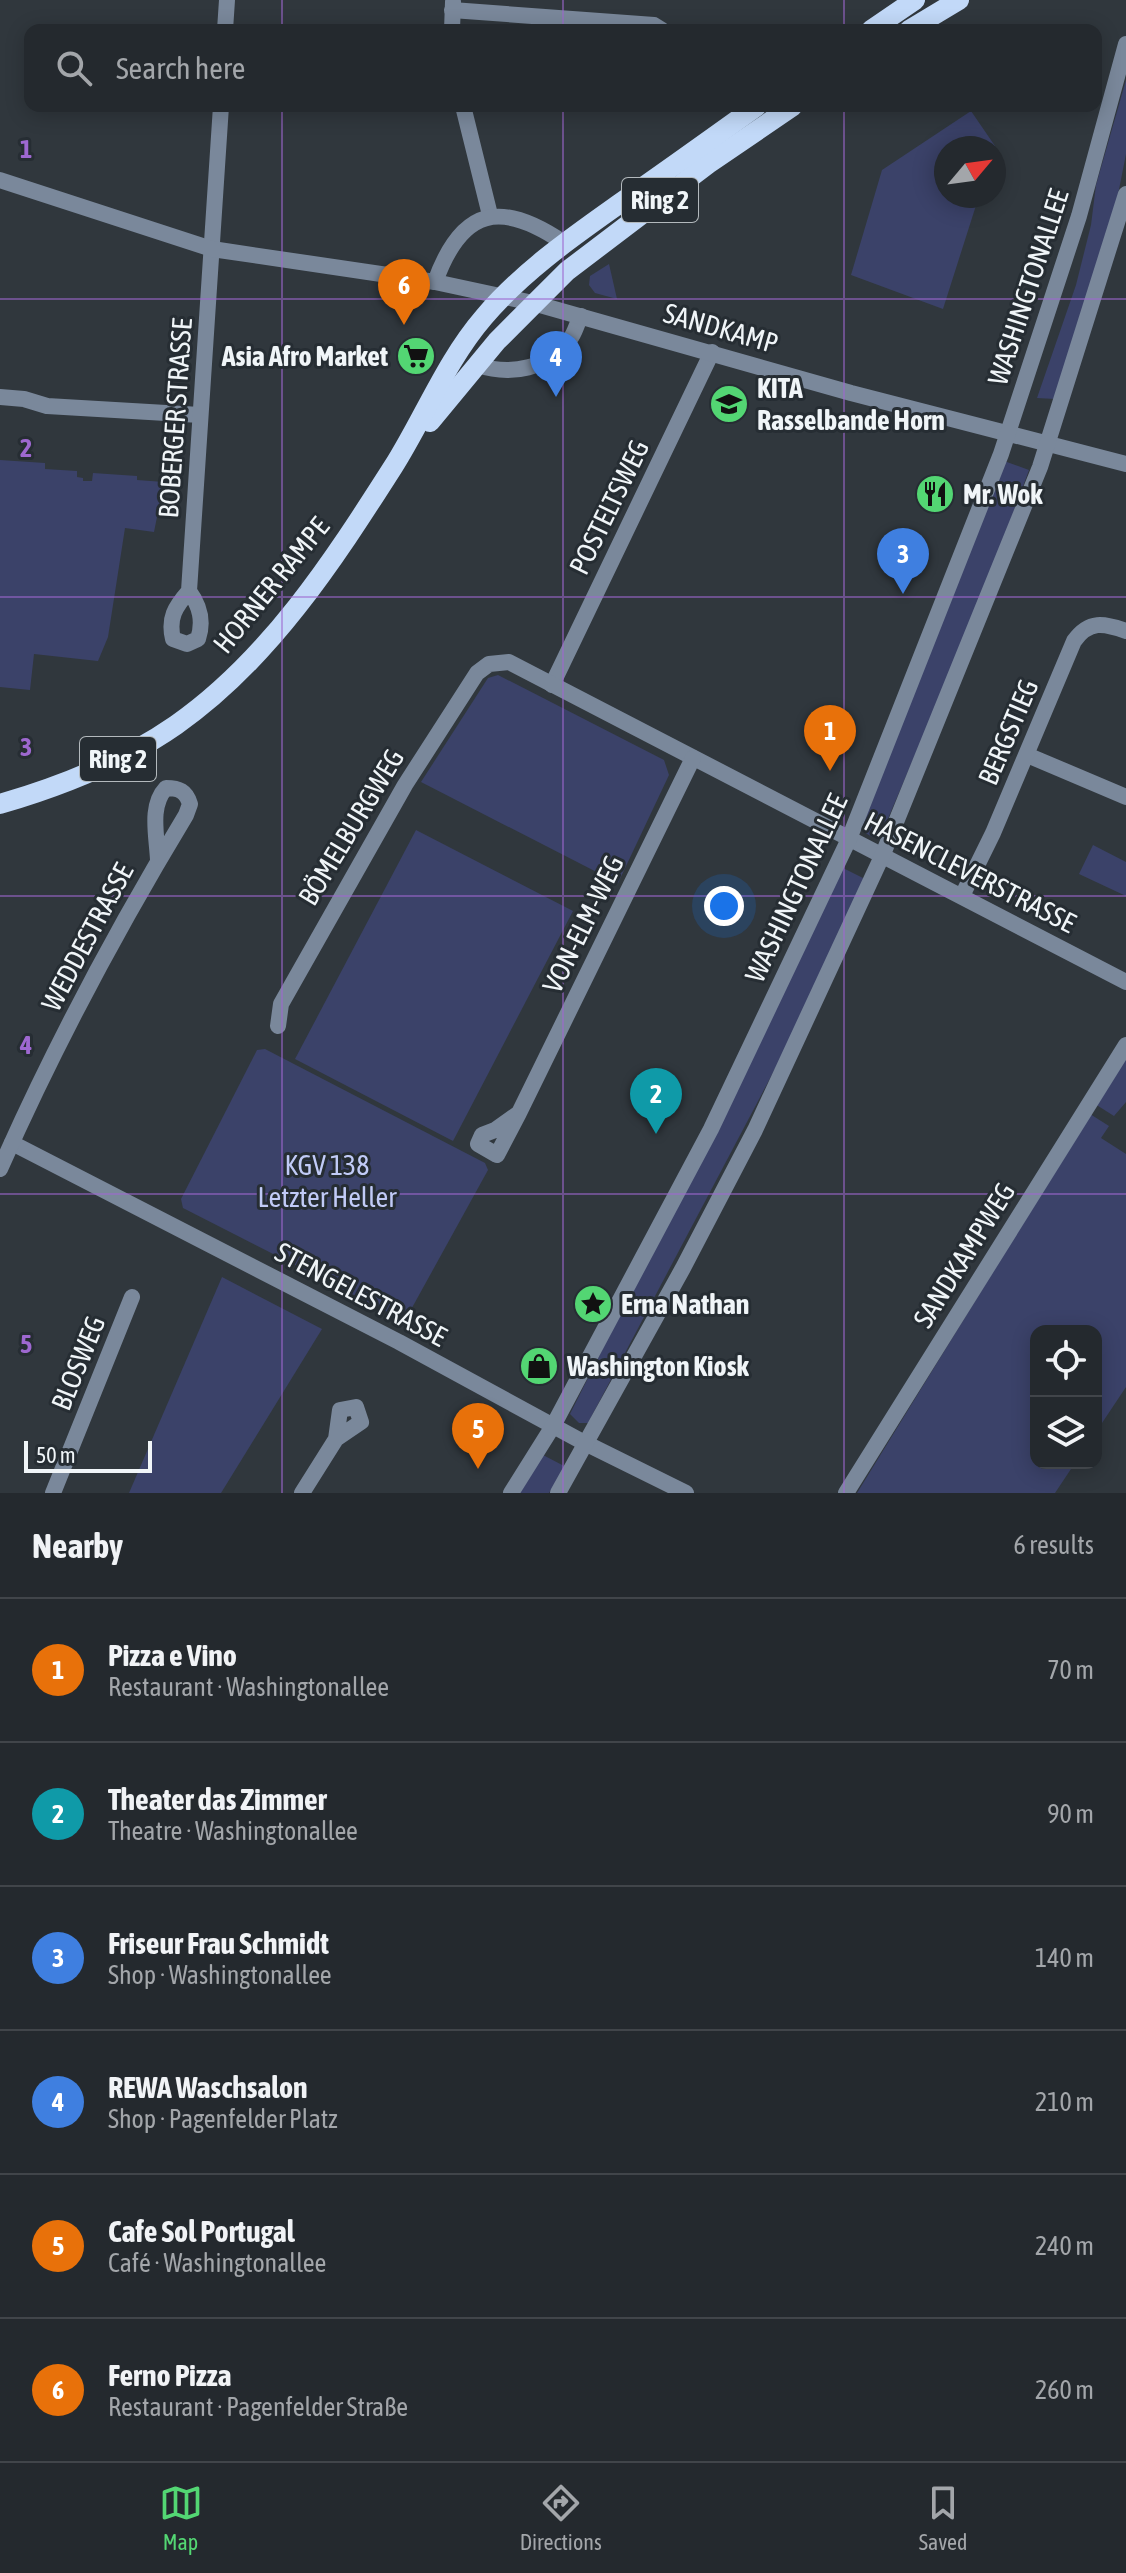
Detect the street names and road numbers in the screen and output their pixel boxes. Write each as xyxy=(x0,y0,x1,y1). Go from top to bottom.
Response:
road number: Ring 2 xyxy=(622,178,698,222)
street label: WASHINGTONALLEE xyxy=(981,185,1075,389)
street label: SANDKAMP xyxy=(660,296,782,360)
street label: BOBERGER STRASSE xyxy=(152,317,198,519)
street label: POSTELTSWEG xyxy=(563,435,655,579)
street label: HORNER RAMPE xyxy=(207,511,335,659)
street label: BERGSTIEG xyxy=(971,674,1045,790)
road number: Ring 2 xyxy=(80,737,156,781)
street label: BÖMELBURGWEG xyxy=(292,743,410,911)
street label: WASHINGTONALLEE xyxy=(738,789,854,987)
street label: HASENCLEVERSTRASSE xyxy=(859,805,1081,939)
street label: VON-ELM-WEG xyxy=(536,850,630,998)
street label: WEDDESTRASSE xyxy=(35,858,139,1016)
street label: SANDKAMPWEG xyxy=(907,1177,1021,1333)
street label: STENGELESTRASSE xyxy=(270,1235,452,1353)
street label: BLOSWEG xyxy=(45,1311,111,1415)

